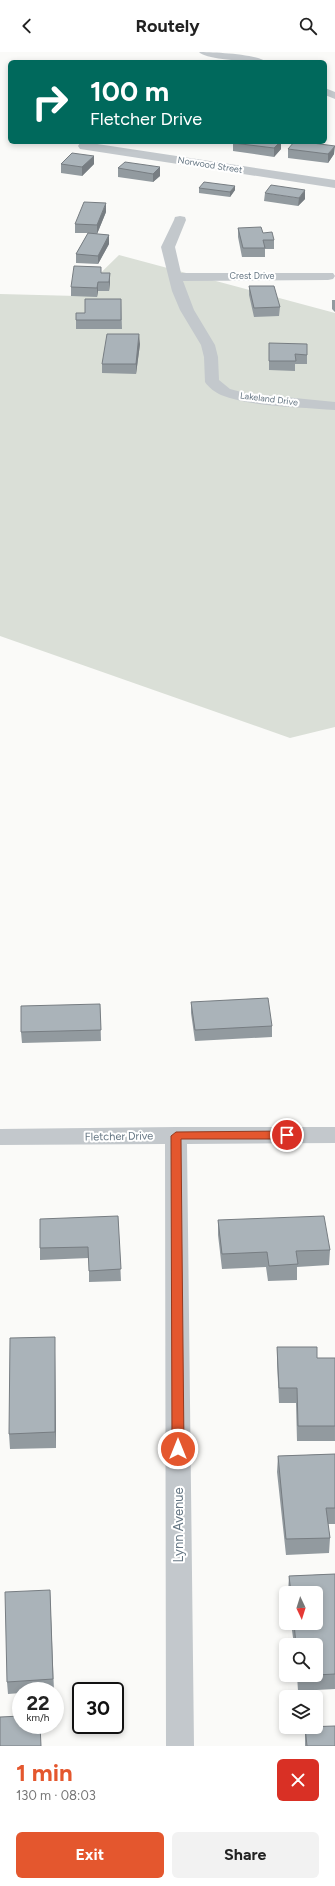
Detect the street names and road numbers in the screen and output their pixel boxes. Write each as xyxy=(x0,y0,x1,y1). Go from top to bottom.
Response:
street label: Norwood Street xyxy=(177,154,244,175)
street label: Crest Drive xyxy=(229,270,275,281)
street label: Lakeland Drive xyxy=(239,389,299,408)
street label: Fletcher Drive xyxy=(85,1129,153,1144)
street label: Lynn Avenue xyxy=(171,1487,186,1563)

